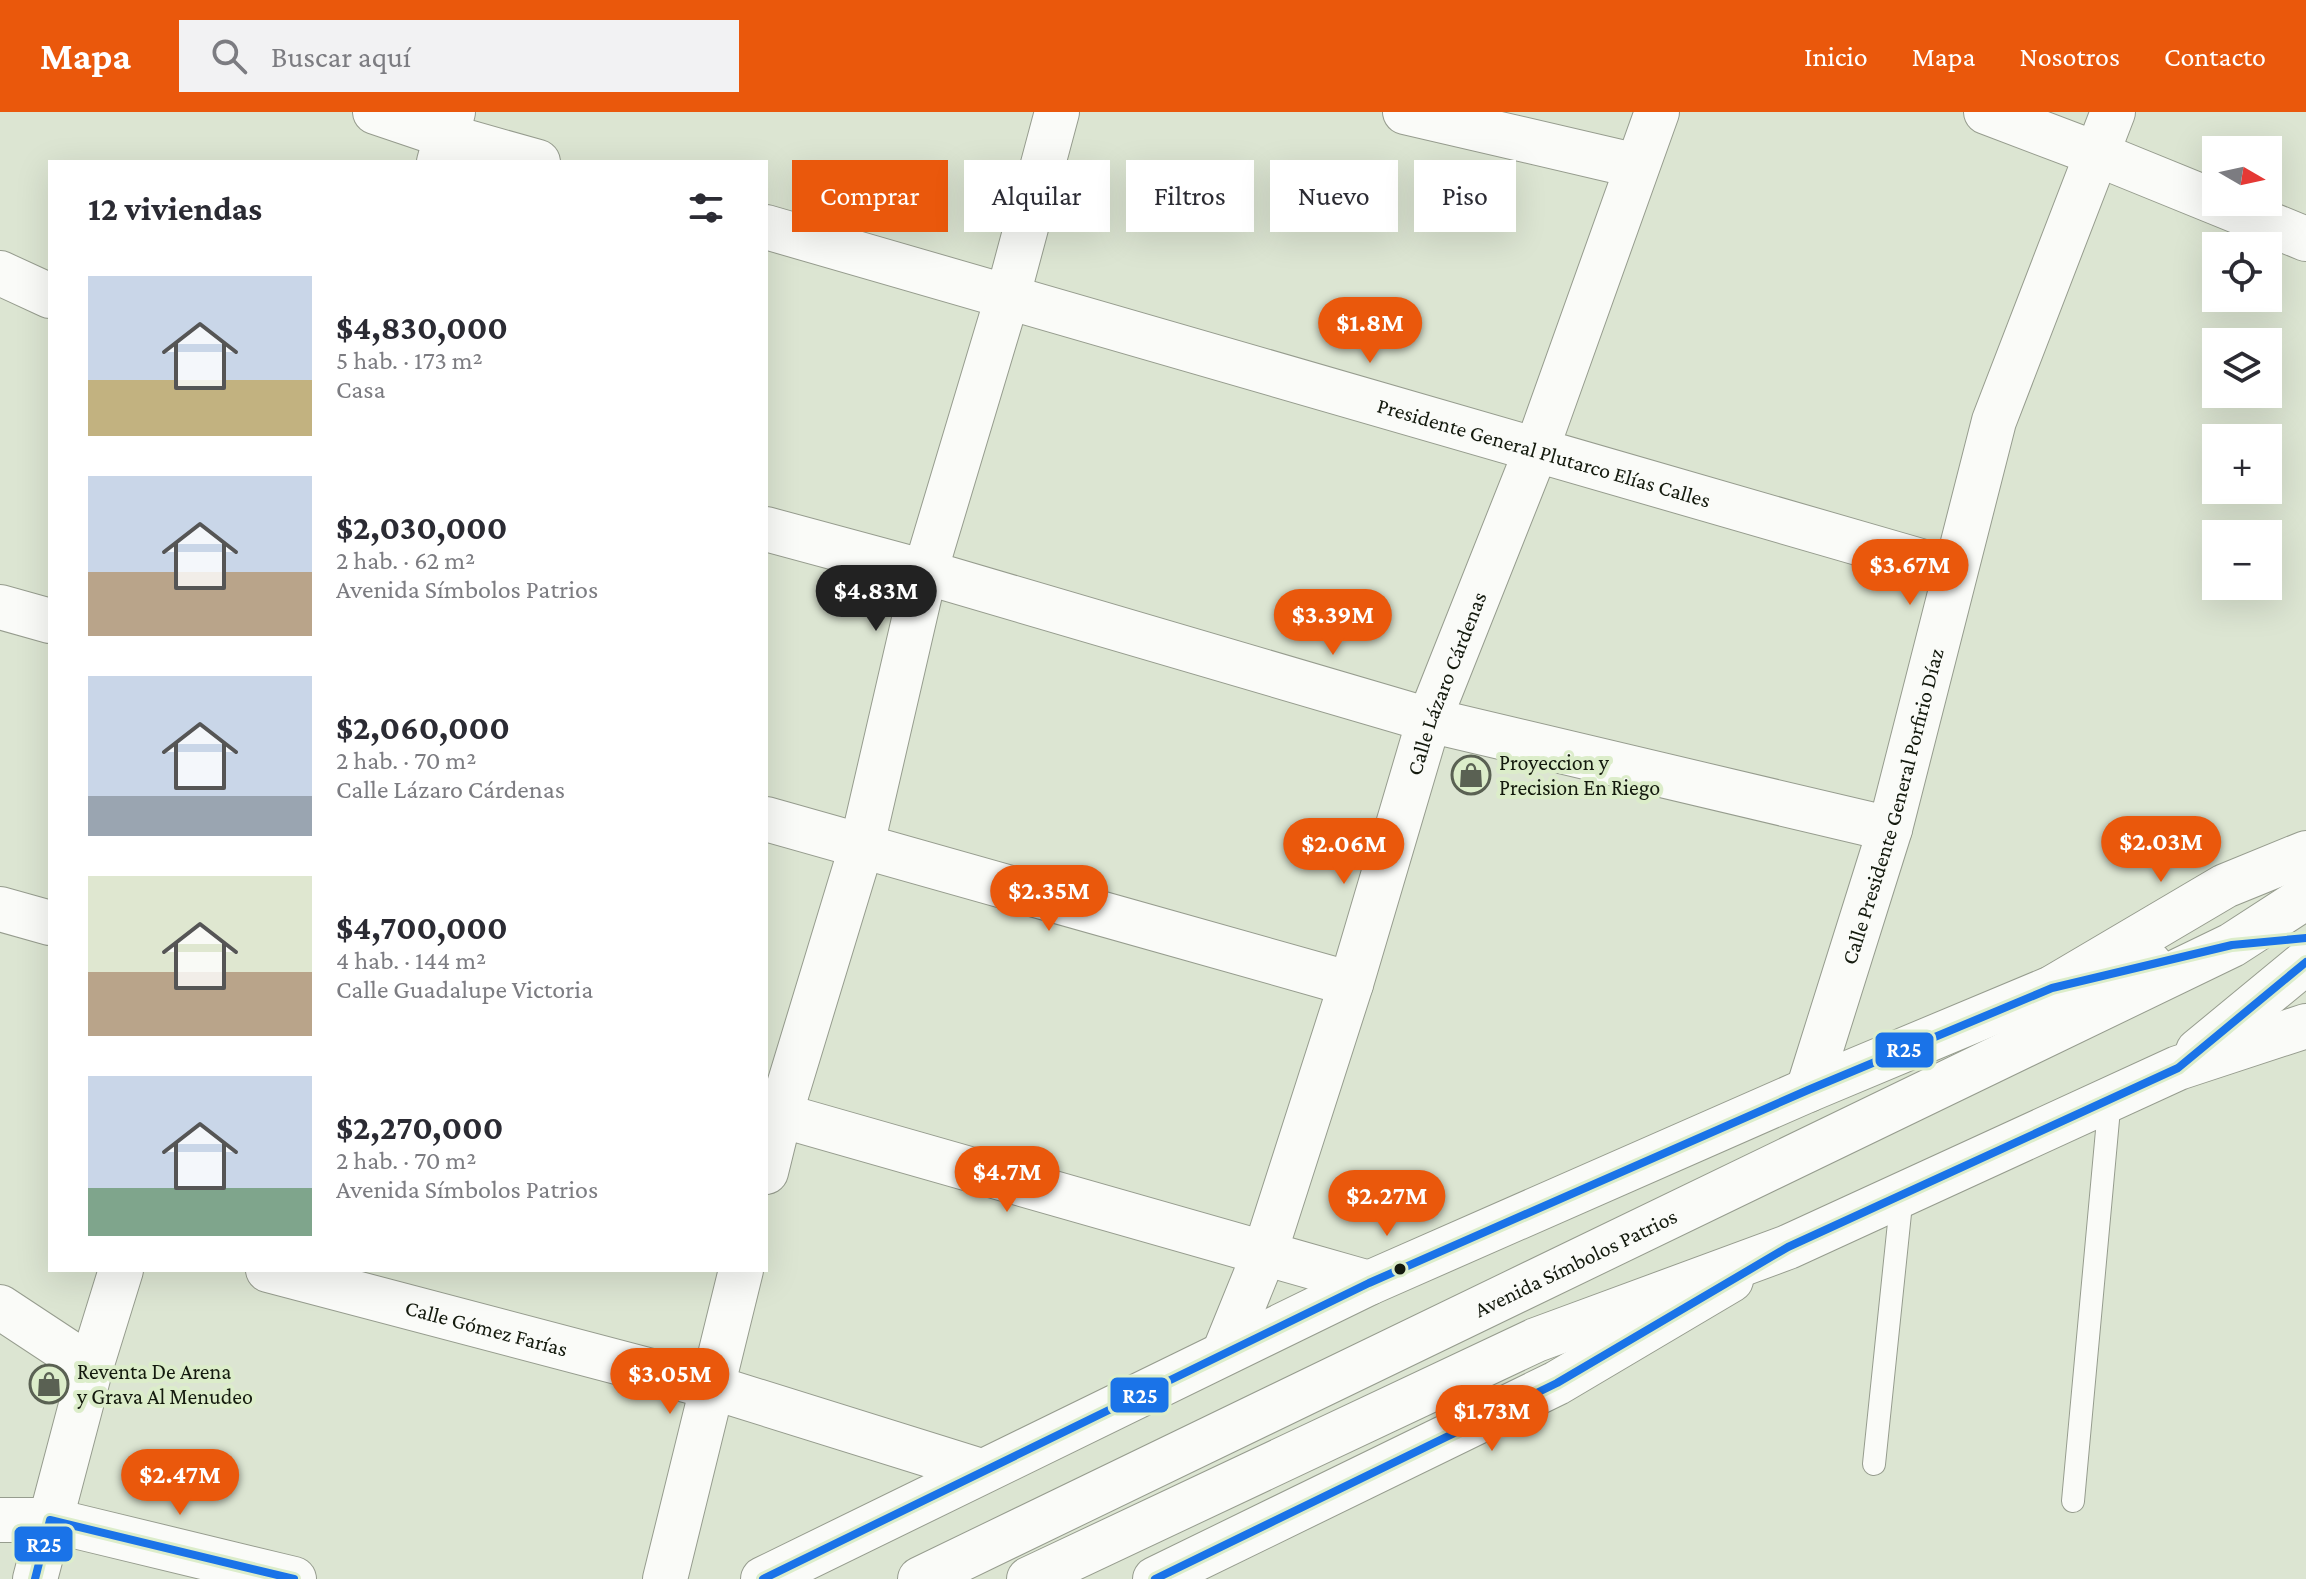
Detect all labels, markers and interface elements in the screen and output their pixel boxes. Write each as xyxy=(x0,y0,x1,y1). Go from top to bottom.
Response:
search box xyxy=(179,20,739,92)
icon: search xyxy=(207,34,251,78)
text: Mapa xyxy=(40,35,131,77)
text: Buscar aquí xyxy=(271,40,411,73)
text: Inicio xyxy=(1804,41,1868,72)
text: Mapa xyxy=(1912,41,1975,72)
text: Nosotros xyxy=(2019,41,2120,72)
text: Contacto xyxy=(2164,41,2266,72)
north arrow xyxy=(2202,136,2282,216)
map controls xyxy=(2202,136,2282,600)
chip: Comprar xyxy=(792,160,948,232)
chip: Alquilar xyxy=(964,160,1110,232)
chip: Filtros xyxy=(1126,160,1254,232)
chip: Nuevo xyxy=(1270,160,1398,232)
chip: Piso xyxy=(1414,160,1516,232)
icon: filters xyxy=(684,186,728,230)
text: 12 viviendas xyxy=(88,190,262,227)
button: locate xyxy=(2202,232,2282,312)
pin: $1.8M xyxy=(1314,297,1426,365)
icon: home xyxy=(152,308,248,404)
text: $1.8M xyxy=(1336,308,1404,337)
text: $4,830,000 xyxy=(336,309,508,346)
button: layers xyxy=(2202,328,2282,408)
text: 5 hab. · 173 m² xyxy=(336,346,483,375)
text: Casa xyxy=(336,375,386,404)
street label: Presidente General Plutarco Elías Calles xyxy=(1375,392,1714,512)
button: + xyxy=(2202,424,2282,504)
icon: home xyxy=(152,508,248,604)
text: $2,030,000 xyxy=(336,509,507,546)
button: − xyxy=(2202,520,2282,600)
pin: $3.67M xyxy=(1845,539,1975,607)
text: 2 hab. · 62 m² xyxy=(336,546,475,575)
text: $3.67M xyxy=(1870,550,1950,579)
pin: $4.83M xyxy=(811,565,941,633)
text: Avenida Símbolos Patrios xyxy=(336,575,598,604)
text: $4.83M xyxy=(834,576,918,605)
street label: Calle Lázaro Cárdenas xyxy=(1401,588,1491,778)
pin: $3.39M xyxy=(1268,589,1398,657)
text: $3.39M xyxy=(1292,600,1374,629)
street label: Calle Presidente General Porfirio Díaz xyxy=(1836,646,1948,967)
icon: home xyxy=(152,708,248,804)
text: $2,060,000 xyxy=(336,709,510,746)
text: 2 hab. · 70 m² xyxy=(336,746,476,775)
place label: Proyeccion y Precision En Riego xyxy=(1499,750,1660,800)
shop icon: Proyeccion y Precision En Riego xyxy=(1450,754,1492,796)
text: Calle Lázaro Cárdenas xyxy=(336,775,565,804)
pin: $2.03M xyxy=(2096,816,2226,884)
pin: $2.06M xyxy=(1279,818,1409,886)
text: $2.03M xyxy=(2119,827,2203,856)
text: $2.06M xyxy=(1301,829,1387,858)
pin: $2.35M xyxy=(984,865,1114,933)
text: $2.35M xyxy=(1008,876,1090,905)
icon: home xyxy=(152,908,248,1004)
text: $4,700,000 xyxy=(336,909,508,946)
text: 4 hab. · 144 m² xyxy=(336,946,486,975)
text: Calle Guadalupe Victoria xyxy=(336,975,593,1004)
line badge: R25 xyxy=(1874,1031,1935,1069)
text: R25 xyxy=(1886,1037,1922,1062)
icon: home xyxy=(152,1108,248,1204)
text: $2,270,000 xyxy=(336,1109,503,1146)
text: 2 hab. · 70 m² xyxy=(336,1146,476,1175)
pin: $4.7M xyxy=(951,1146,1063,1214)
text: $4.7M xyxy=(973,1157,1041,1186)
pin: $2.27M xyxy=(1322,1170,1452,1238)
text: Avenida Símbolos Patrios xyxy=(336,1175,598,1204)
text: $2.27M xyxy=(1346,1181,1428,1210)
street label: Avenida Símbolos Patrios xyxy=(1470,1203,1681,1322)
unlabelled marker xyxy=(1392,1261,1408,1277)
street label: Calle Gómez Farías xyxy=(403,1294,570,1361)
pin: $3.05M xyxy=(605,1348,735,1416)
place label: Reventa De Arena y Grava Al Menudeo xyxy=(76,1359,253,1409)
text: $3.05M xyxy=(628,1359,712,1388)
shop icon: Reventa De Arena y Grava Al Menudeo xyxy=(28,1363,70,1405)
line badge: R25 xyxy=(1109,1376,1170,1414)
text: R25 xyxy=(1122,1383,1158,1408)
pin: $1.73M xyxy=(1427,1385,1557,1453)
text: $1.73M xyxy=(1454,1396,1530,1425)
pin: $2.47M xyxy=(115,1449,245,1517)
text: $2.47M xyxy=(139,1460,221,1489)
line badge: R25 xyxy=(13,1525,74,1563)
text: R25 xyxy=(26,1532,62,1557)

